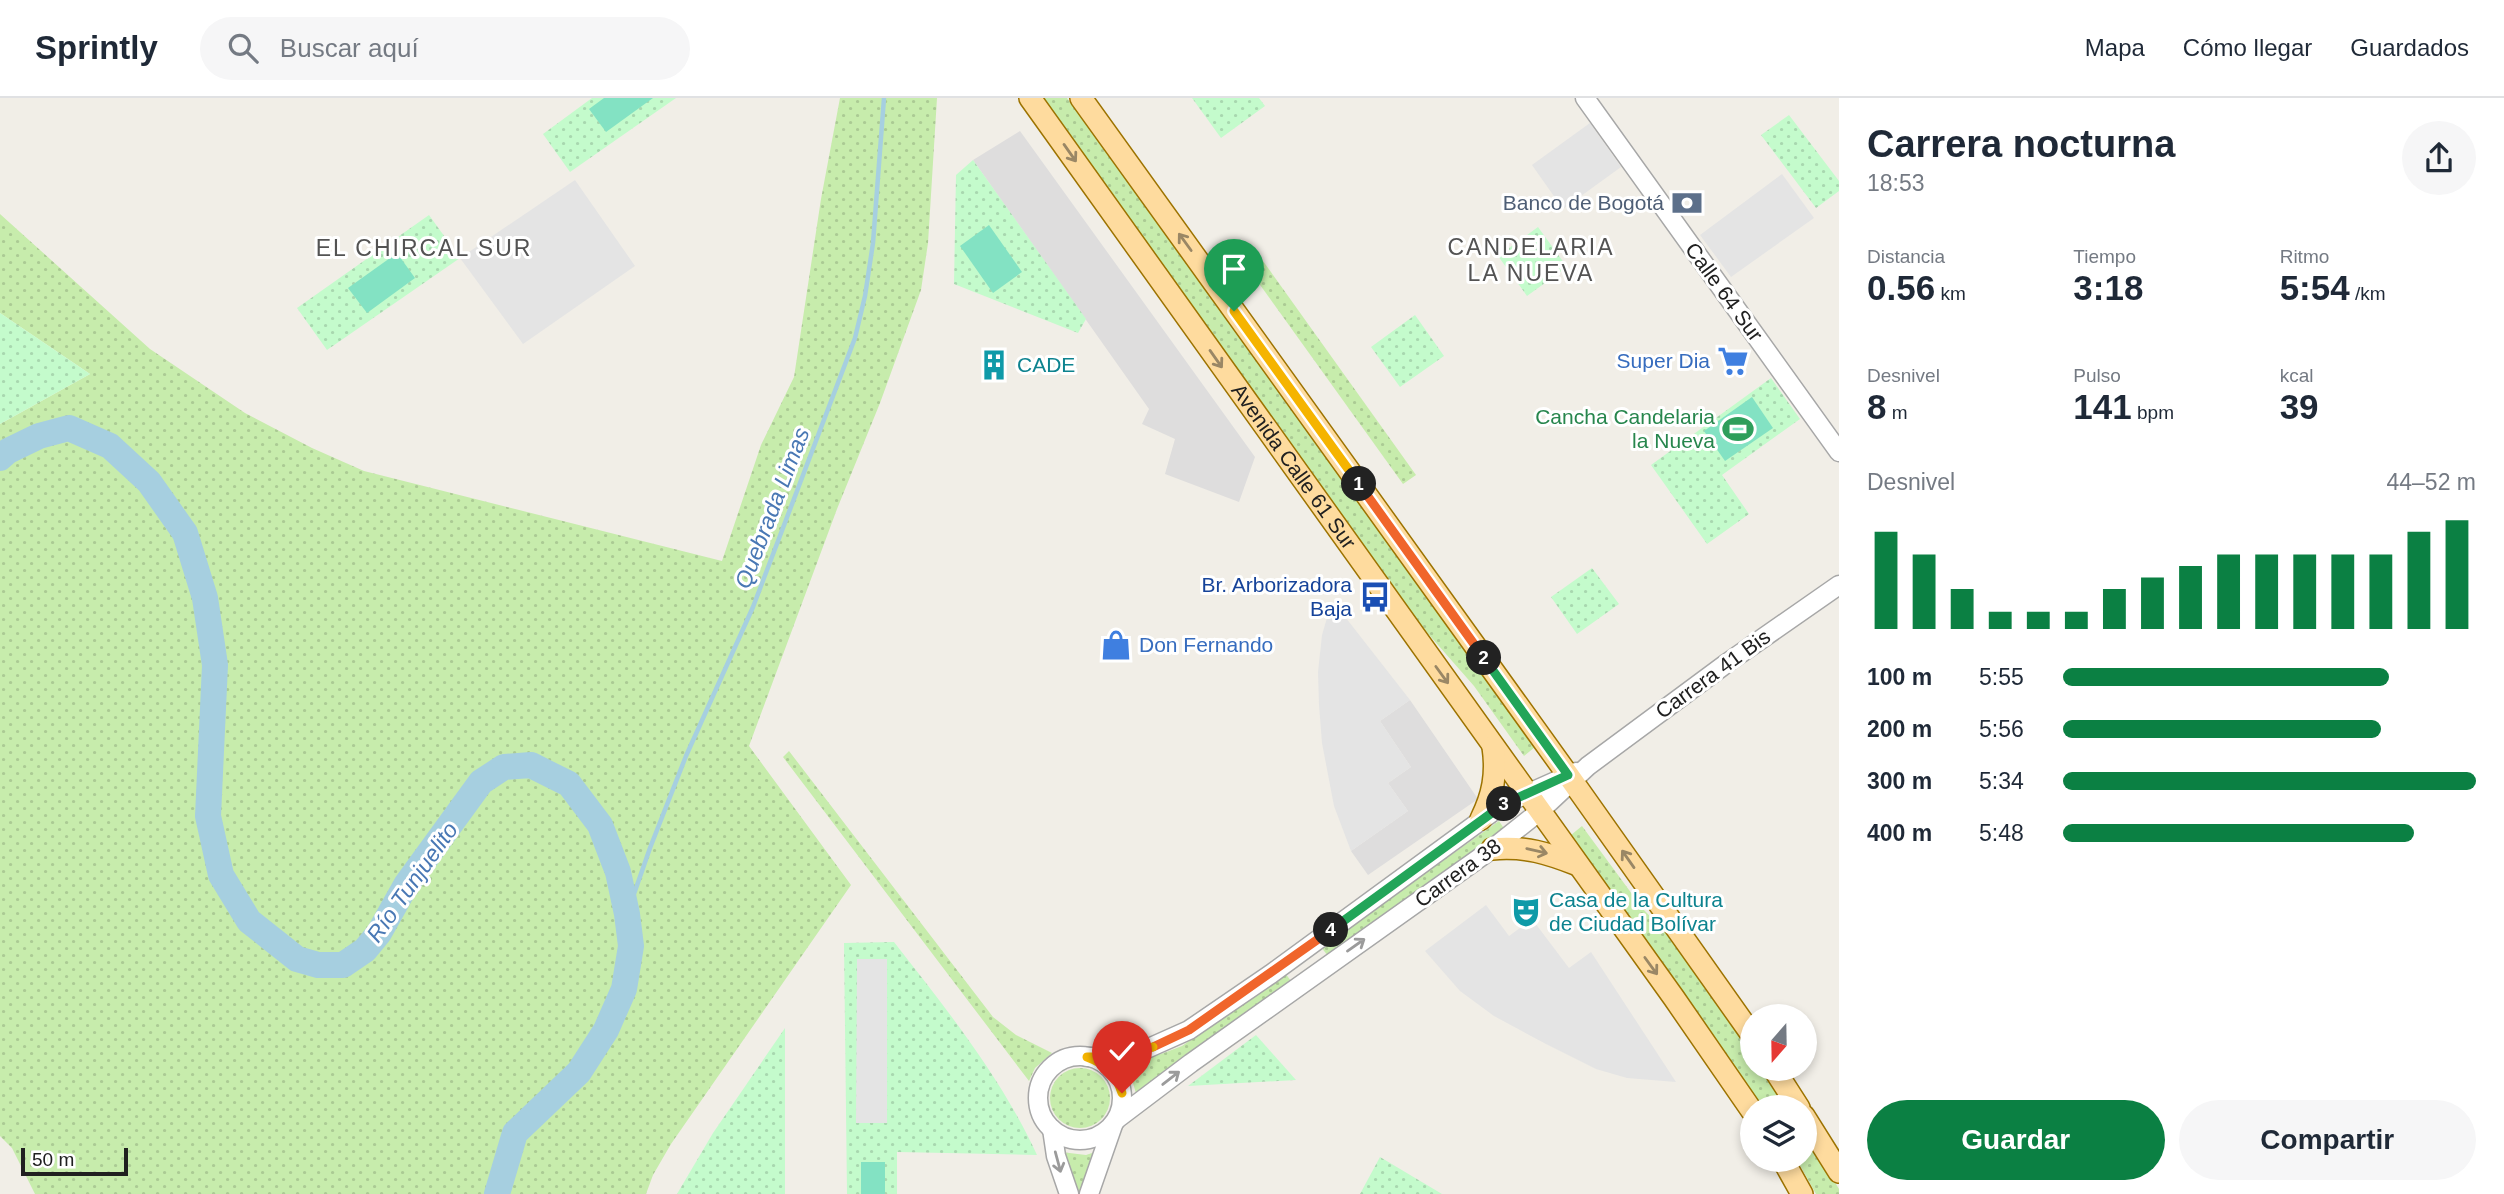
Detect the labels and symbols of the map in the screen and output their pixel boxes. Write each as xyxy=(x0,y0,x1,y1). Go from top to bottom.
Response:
one-way arrow xyxy=(1062,143,1077,162)
bank icon: Banco de Bogotá xyxy=(1670,186,1704,220)
place label: Banco de Bogotá xyxy=(1503,191,1664,214)
one-way arrow xyxy=(1178,233,1192,252)
district label: CANDELARIA LA NUEVA xyxy=(1448,234,1614,286)
district label: EL CHIRCAL SUR xyxy=(316,235,532,261)
street label: Calle 64 Sur xyxy=(1681,238,1768,345)
pin xyxy=(1204,239,1264,311)
supermarket icon: Super Dia xyxy=(1716,344,1750,378)
building icon: CADE xyxy=(977,348,1011,382)
one-way arrow xyxy=(1209,349,1223,368)
place label: Super Dia xyxy=(1617,349,1710,372)
place label: CADE xyxy=(1017,353,1075,376)
street label: Avenida Calle 61 Sur xyxy=(1226,380,1360,556)
place label: Cancha Candelaria la Nueva xyxy=(1535,405,1715,452)
sports icon: Cancha Candelaria la Nueva xyxy=(1721,412,1755,446)
water label: Quebrada Limas xyxy=(729,424,815,592)
pin: 1 xyxy=(1342,466,1376,502)
place label: Br. Arborizadora Baja xyxy=(1201,573,1352,620)
bus stop icon: Br. Arborizadora Baja xyxy=(1358,580,1392,614)
street label: Carrera 41 Bis xyxy=(1651,625,1774,723)
shop icon: Don Fernando xyxy=(1099,628,1133,662)
place label: Don Fernando xyxy=(1139,633,1273,656)
pin: 2 xyxy=(1466,640,1502,676)
one-way arrow xyxy=(1435,665,1449,684)
pin: 3 xyxy=(1486,786,1522,822)
water label: Río Tunjuelito xyxy=(361,817,463,947)
street label: Carrera 38 xyxy=(1410,834,1505,911)
one-way arrow xyxy=(1525,845,1548,858)
one-way arrow xyxy=(1621,850,1635,869)
place label: Casa de la Cultura de Ciudad Bolívar xyxy=(1549,888,1723,935)
theatre icon: Casa de la Cultura de Ciudad Bolívar xyxy=(1509,895,1543,929)
pin: 4 xyxy=(1314,912,1348,948)
one-way arrow xyxy=(1346,938,1365,952)
one-way arrow xyxy=(1644,956,1658,975)
north arrow xyxy=(1740,1004,1816,1082)
pin xyxy=(1092,1021,1152,1093)
one-way arrow xyxy=(1161,1071,1180,1086)
scale bar xyxy=(21,1145,128,1177)
one-way arrow xyxy=(1052,1151,1065,1173)

